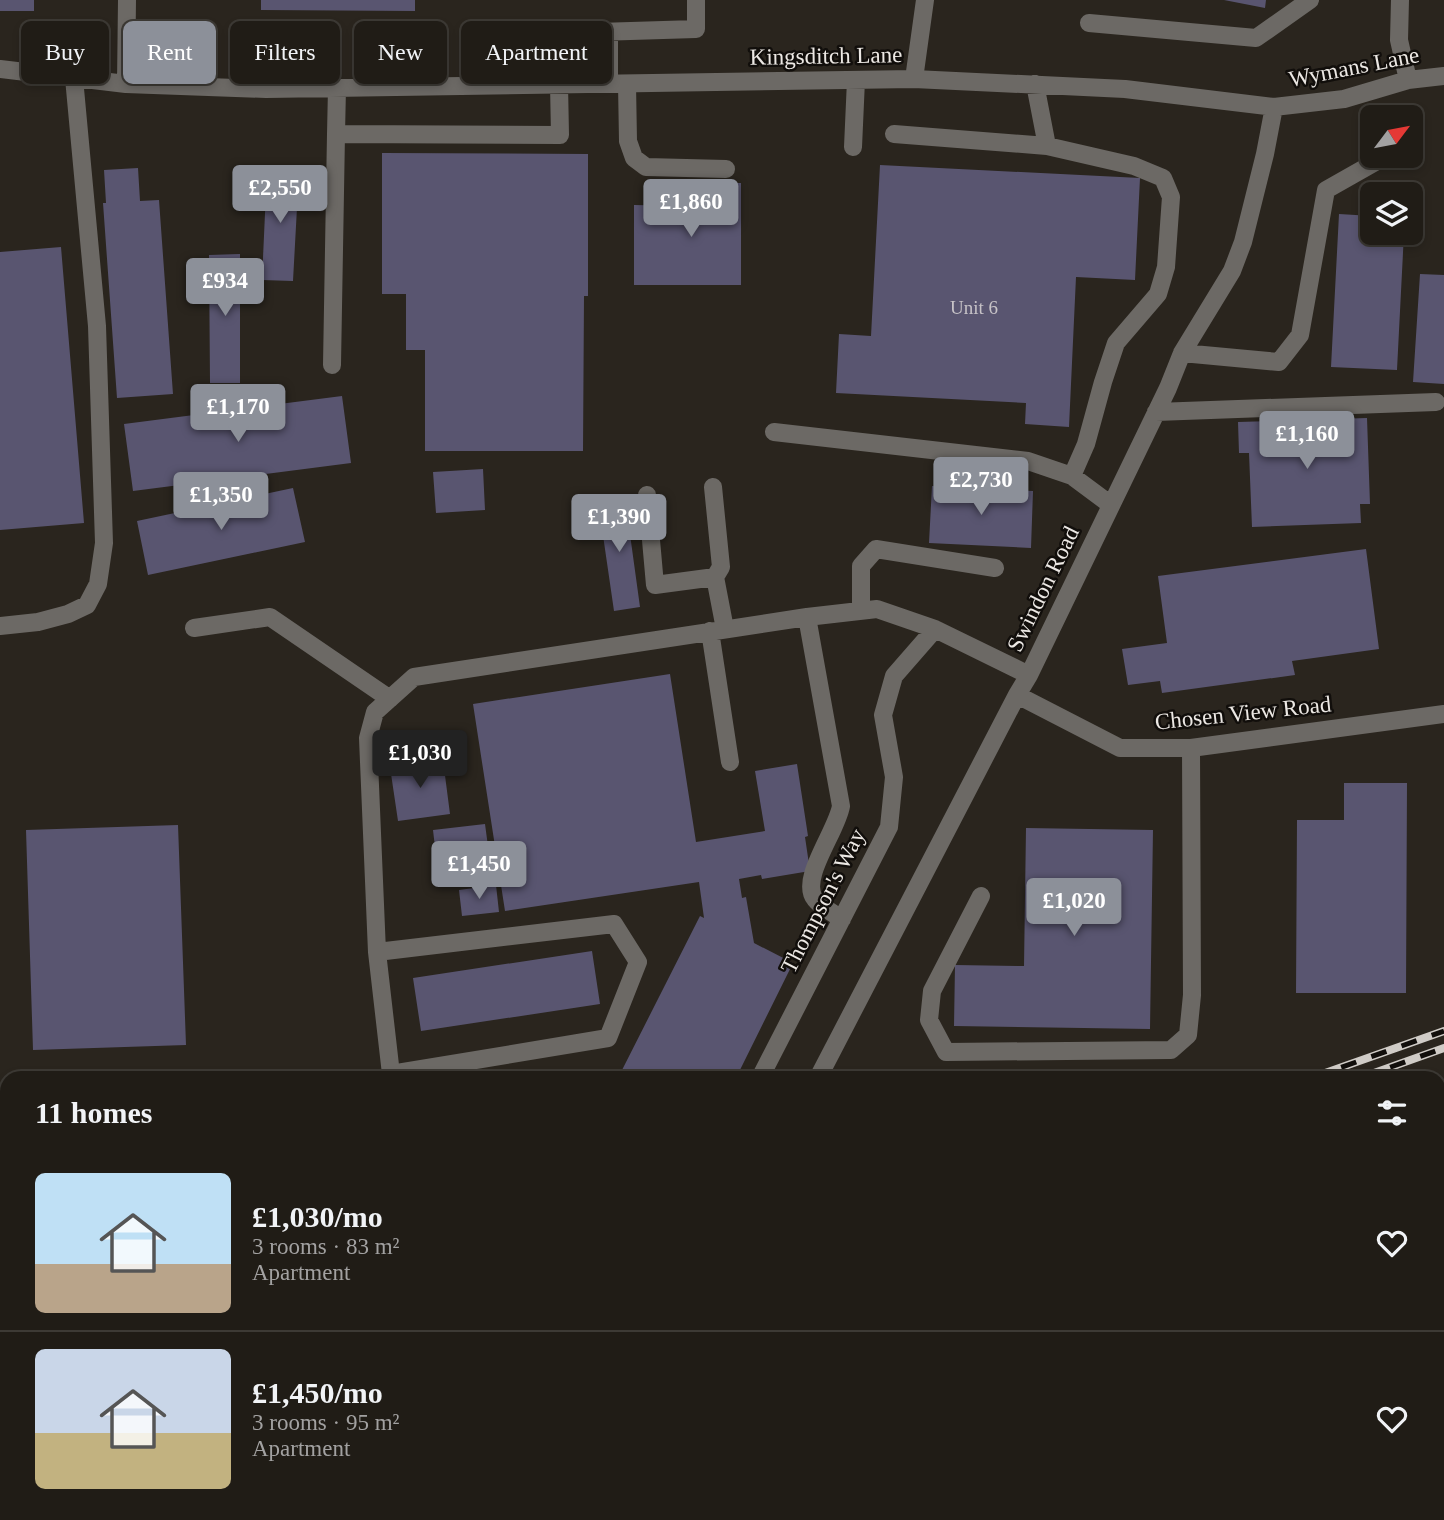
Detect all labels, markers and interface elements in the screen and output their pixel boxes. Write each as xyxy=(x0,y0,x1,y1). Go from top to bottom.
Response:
chip: Buy xyxy=(21,21,109,84)
chip: Rent xyxy=(123,21,216,84)
chip: Filters xyxy=(230,21,340,84)
chip: New xyxy=(354,21,447,84)
chip: Apartment xyxy=(461,21,612,84)
street label: Kingsditch Lane xyxy=(749,42,903,70)
street label: Wymans Lane xyxy=(1287,42,1421,92)
north arrow xyxy=(1360,105,1423,168)
map controls xyxy=(1360,105,1423,245)
pin: £2,550 xyxy=(223,166,337,225)
text: £2,550 xyxy=(248,175,312,200)
pin: £1,860 xyxy=(634,180,748,239)
button: layers xyxy=(1360,182,1423,245)
text: £1,860 xyxy=(659,189,723,214)
pin: £934 xyxy=(184,258,266,318)
text: £934 xyxy=(202,268,248,293)
house number: Unit 6 xyxy=(950,297,998,318)
pin: £1,170 xyxy=(181,384,295,444)
text: £1,170 xyxy=(206,394,270,419)
pin: £1,160 xyxy=(1250,412,1364,471)
text: £1,160 xyxy=(1275,421,1339,446)
pin: £2,730 xyxy=(924,458,1038,517)
text: £2,730 xyxy=(949,467,1013,492)
pin: £1,350 xyxy=(164,472,278,532)
text: £1,350 xyxy=(189,482,253,507)
pin: £1,390 xyxy=(562,494,676,554)
text: £1,390 xyxy=(587,504,651,529)
street label: Swindon Road xyxy=(1002,522,1084,656)
street label: Chosen View Road xyxy=(1154,691,1333,735)
pin: £1,030 xyxy=(363,730,477,790)
text: £1,030 xyxy=(388,740,452,765)
street label: Thompson's Way xyxy=(776,824,870,977)
pin: £1,450 xyxy=(422,842,536,901)
text: £1,450 xyxy=(447,851,511,876)
pin: £1,020 xyxy=(1017,878,1131,938)
text: £1,020 xyxy=(1042,888,1106,913)
icon: filters xyxy=(1373,1094,1411,1132)
text: 11 homes xyxy=(35,1096,153,1129)
text: £1,030/mo xyxy=(252,1200,383,1233)
icon: home xyxy=(91,1201,175,1285)
icon: heart xyxy=(1373,1224,1411,1262)
text: 3 rooms · 83 m² xyxy=(252,1234,399,1259)
text: Apartment xyxy=(252,1260,350,1285)
text: £1,450/mo xyxy=(252,1376,383,1409)
icon: home xyxy=(91,1377,175,1461)
icon: heart xyxy=(1373,1400,1411,1438)
text: 3 rooms · 95 m² xyxy=(252,1410,399,1435)
text: Apartment xyxy=(252,1436,350,1461)

